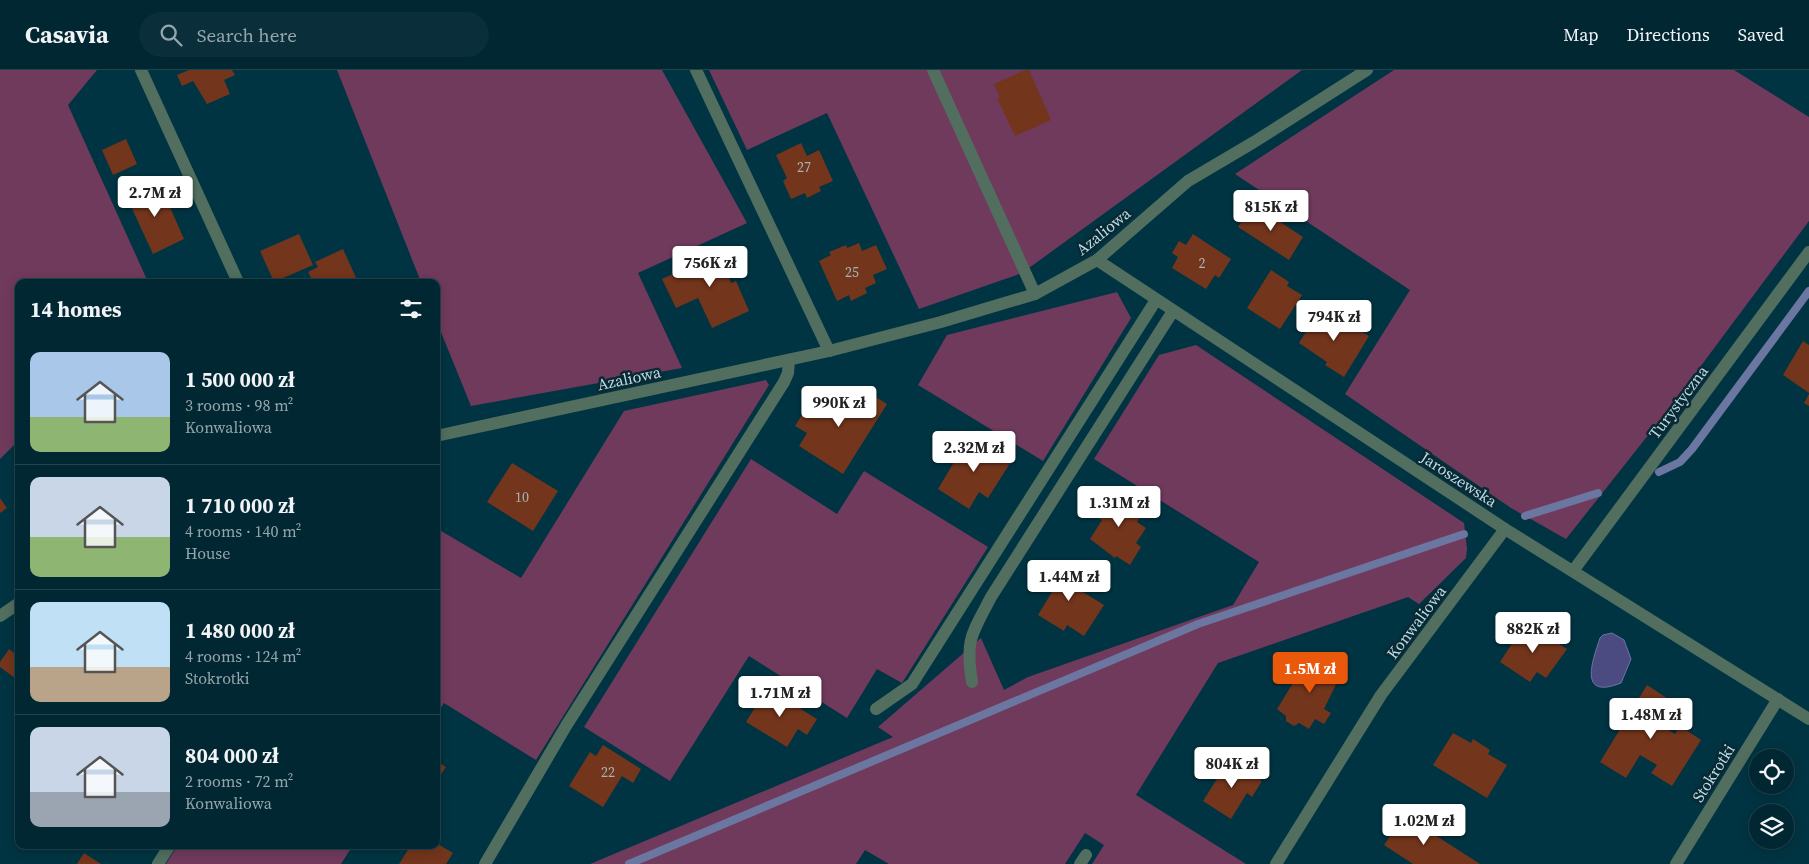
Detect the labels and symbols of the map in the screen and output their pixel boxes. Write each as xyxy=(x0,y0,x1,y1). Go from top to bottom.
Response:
house number: 27 xyxy=(797,157,811,177)
pin: 2.7M zł xyxy=(109,176,201,218)
pin: 815K zł xyxy=(1225,190,1317,232)
street label: Azaliowa xyxy=(1071,202,1136,260)
pin: 756K zł xyxy=(664,246,756,288)
house number: 2 xyxy=(1199,253,1206,273)
house number: 25 xyxy=(845,262,859,282)
pin: 794K zł xyxy=(1288,300,1380,342)
street label: Azaliowa xyxy=(595,360,664,395)
street label: Turystyczna xyxy=(1643,360,1713,443)
pin: 990K zł xyxy=(793,386,885,428)
pin: 2.32M zł xyxy=(922,430,1026,473)
street label: Jaroszewska xyxy=(1416,446,1502,512)
pin: 1.31M zł xyxy=(1067,486,1171,528)
house number: 10 xyxy=(515,487,529,507)
pin: 1.44M zł xyxy=(1017,560,1121,602)
street label: Konwaliowa xyxy=(1381,580,1451,663)
pin: 882K zł xyxy=(1487,612,1579,654)
pin: 1.5M zł xyxy=(1264,652,1356,694)
pin: 1.71M zł xyxy=(728,676,832,718)
pin: 1.48M zł xyxy=(1599,698,1703,740)
street label: Stokrotki xyxy=(1687,740,1740,806)
pin: 804K zł xyxy=(1186,746,1278,789)
house number: 22 xyxy=(601,762,615,782)
pin: 1.02M zł xyxy=(1372,804,1476,846)

